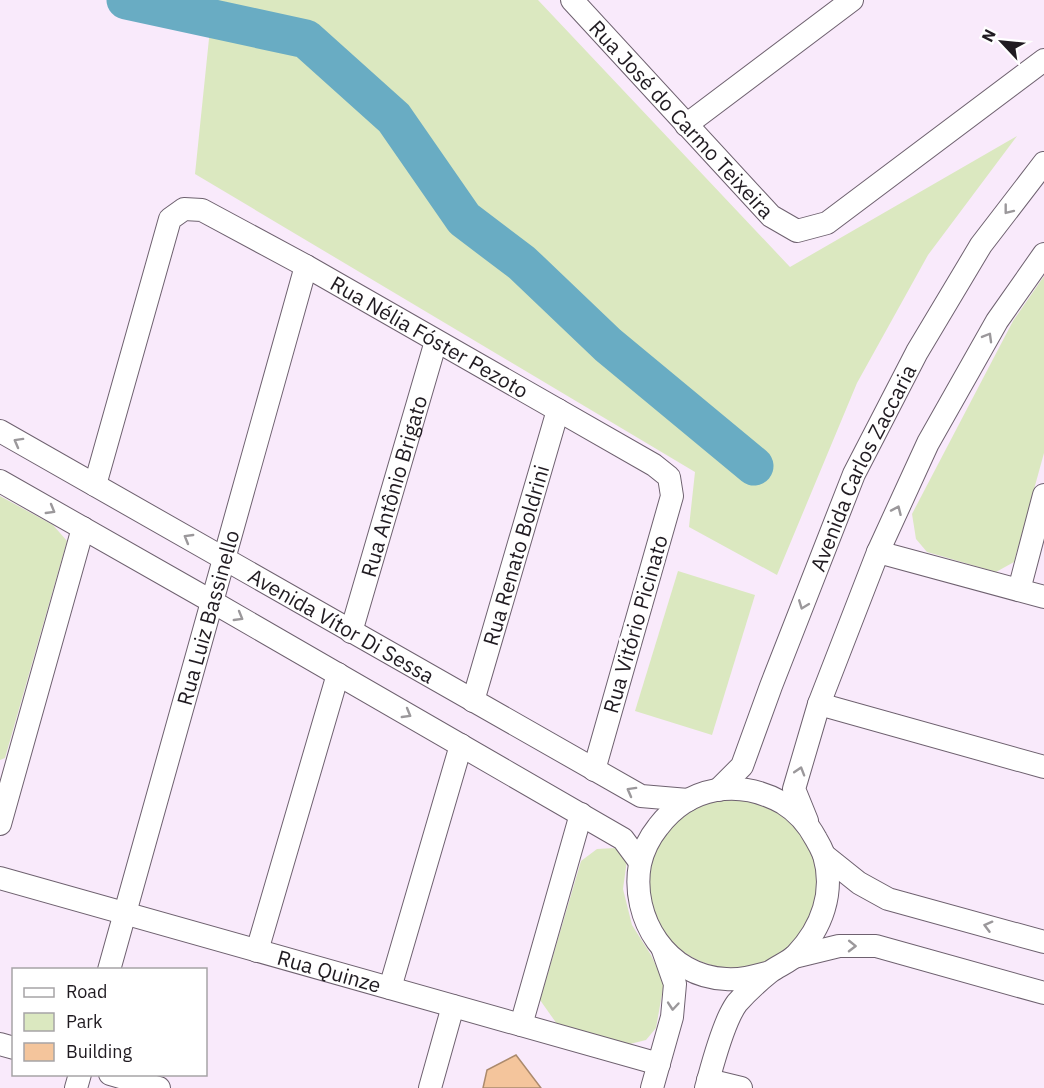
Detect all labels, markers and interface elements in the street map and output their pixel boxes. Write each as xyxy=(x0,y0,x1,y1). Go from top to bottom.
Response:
north arrow xyxy=(972,12,1032,72)
street label: Rua José do Carmo Teixeira xyxy=(583,14,780,224)
text: N xyxy=(977,26,1000,45)
one-way arrow xyxy=(1005,203,1016,214)
street label: Rua Nélia Fóster Pezoto xyxy=(325,269,534,404)
one-way arrow xyxy=(980,333,992,343)
street label: Avenida Carlos Zaccaria xyxy=(803,359,922,575)
street label: Rua Antônio Brigato xyxy=(354,392,433,580)
one-way arrow xyxy=(14,438,25,449)
street label: Rua Renato Boldrini xyxy=(476,461,555,649)
one-way arrow xyxy=(45,503,55,514)
one-way arrow xyxy=(890,505,902,516)
street label: Rua Luiz Bassinello xyxy=(170,527,245,708)
street label: Rua Vitório Picinato xyxy=(596,532,674,716)
one-way arrow xyxy=(184,534,194,546)
street label: Avenida Vítor Di Sessa xyxy=(243,561,440,690)
one-way arrow xyxy=(798,599,810,610)
one-way arrow xyxy=(233,609,243,621)
one-way arrow xyxy=(401,707,412,718)
one-way arrow xyxy=(793,766,805,777)
one-way arrow xyxy=(627,787,637,798)
one-way arrow xyxy=(983,921,993,933)
one-way arrow xyxy=(847,940,856,952)
street label: Rua Quinze xyxy=(274,943,384,999)
legend xyxy=(12,968,207,1076)
text: Road xyxy=(66,980,107,1003)
one-way arrow xyxy=(667,1001,680,1010)
text: Park xyxy=(66,1010,103,1033)
text: Building xyxy=(66,1040,133,1063)

